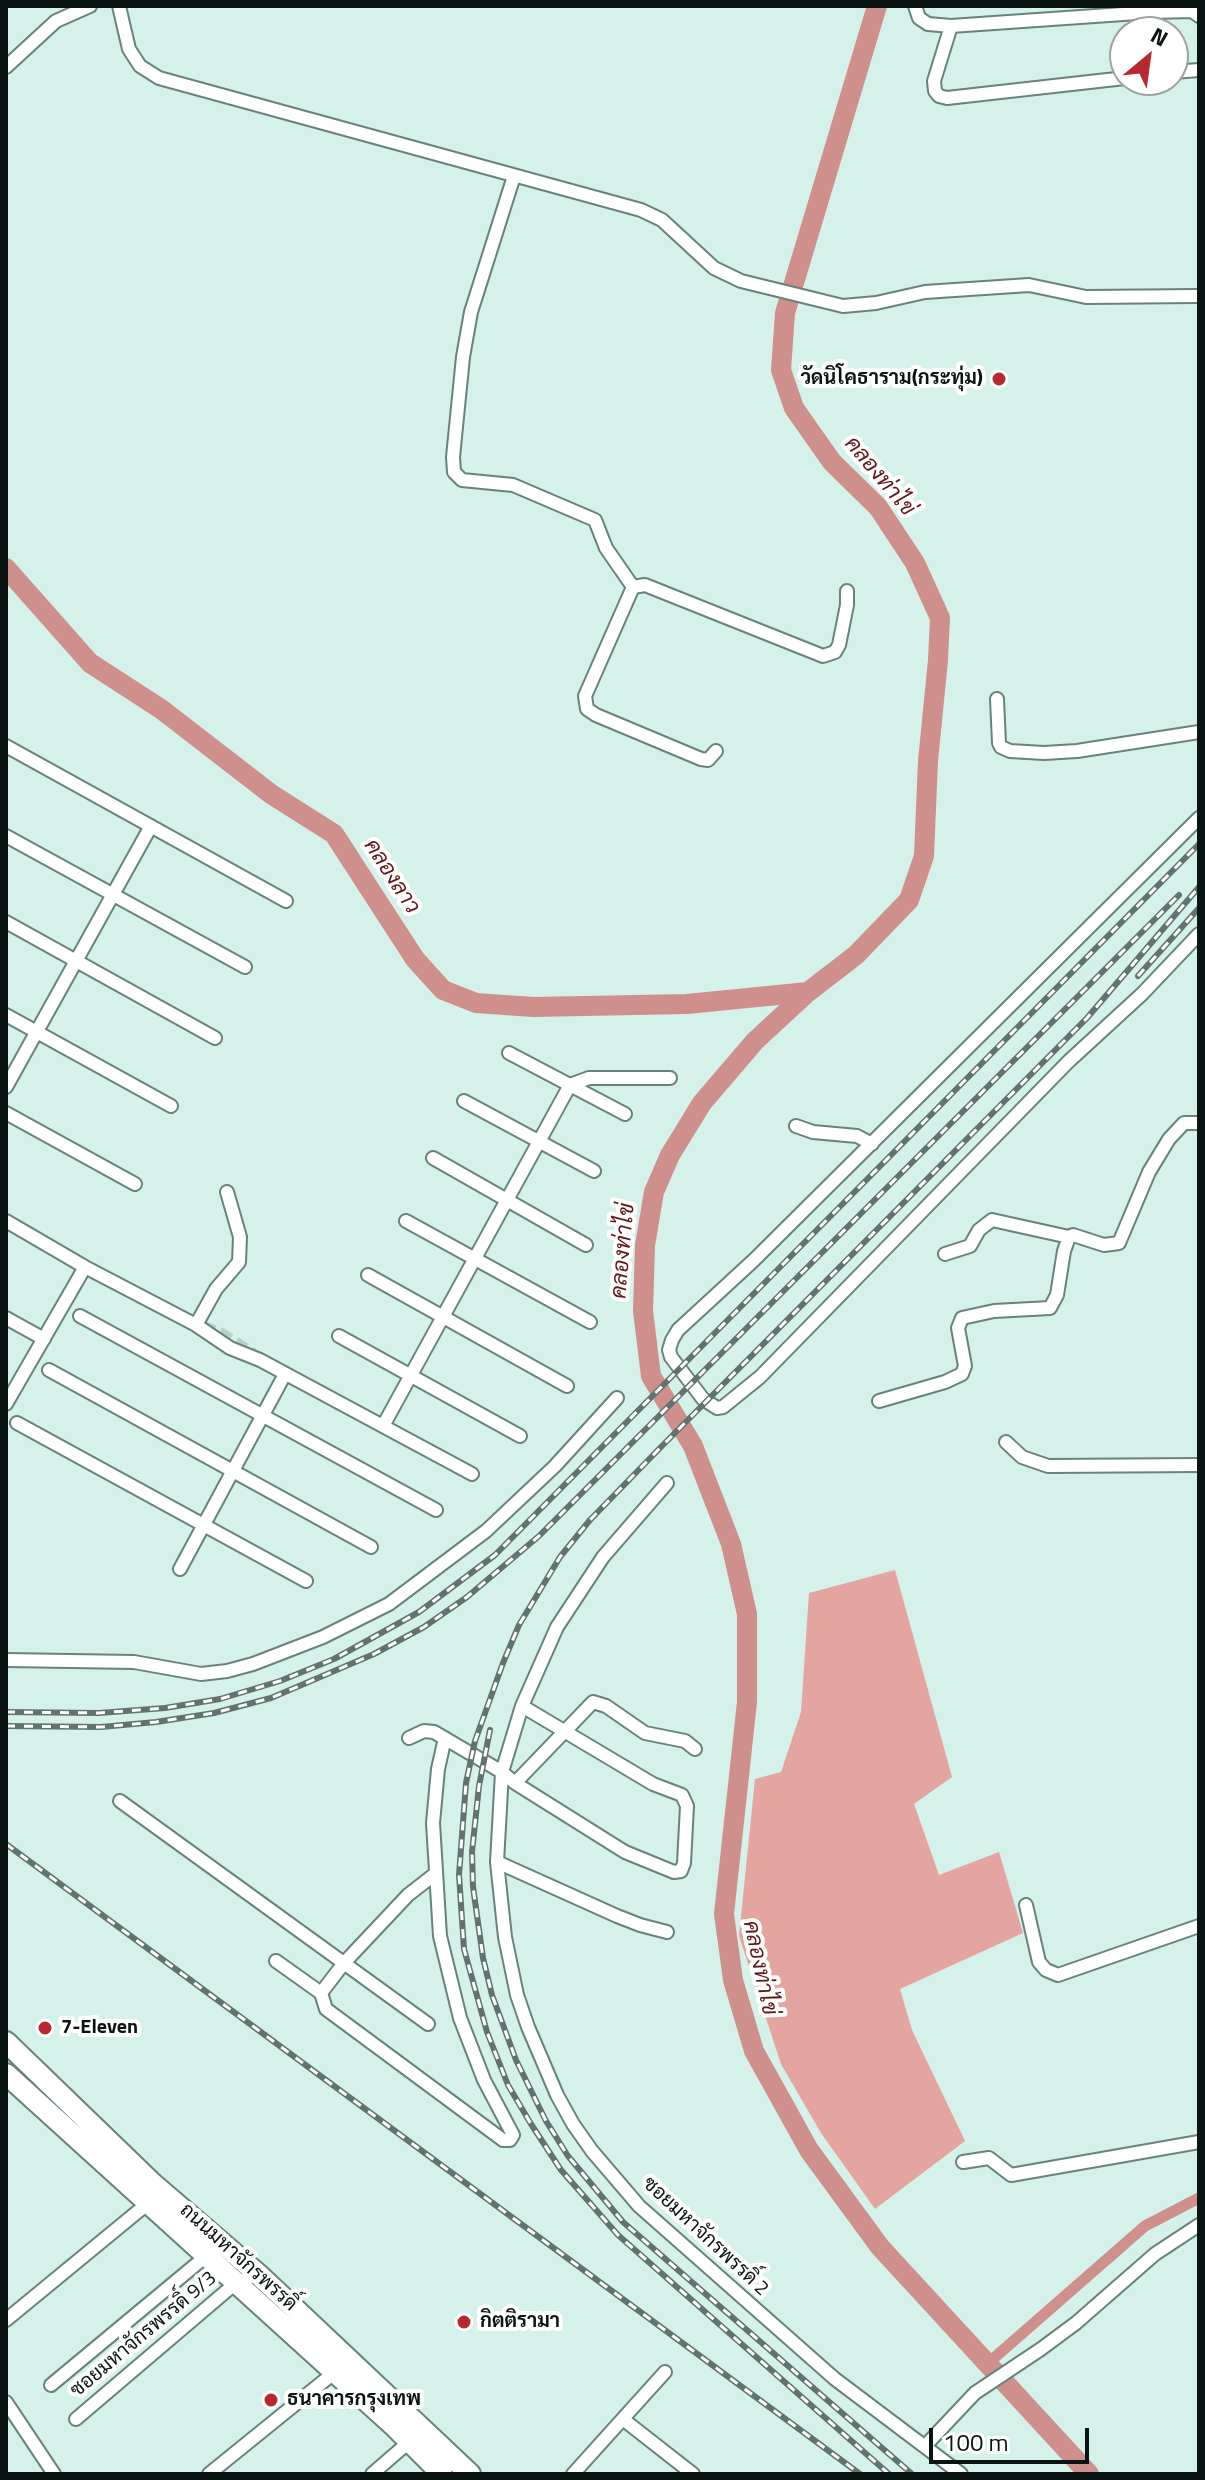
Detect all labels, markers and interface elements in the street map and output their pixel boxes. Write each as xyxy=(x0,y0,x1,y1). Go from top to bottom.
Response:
north arrow xyxy=(1109,16,1189,96)
text: N xyxy=(1145,18,1175,55)
place label: วัดนิโคธาราม(กระทุ่ม) xyxy=(800,367,983,391)
marker: วัดนิโคธาราม(กระทุ่ม) xyxy=(990,370,1008,388)
water label: คลองท่าไข่ xyxy=(838,432,920,522)
water label: คลองลาว xyxy=(357,835,425,919)
water label: คลองท่าไข่ xyxy=(607,1202,641,1300)
water label: คลองท่าไข่ xyxy=(736,1918,782,2018)
place label: 7-Eleven xyxy=(61,2016,138,2040)
marker: 7-Eleven xyxy=(36,2019,54,2037)
street label: ซอยมหาจักรพรรดิ์ 2 xyxy=(637,2172,773,2302)
street label: ถนนมหาจักรพรรดิ์ xyxy=(174,2199,302,2317)
street label: ซอยมหาจักรพรรดิ์ 9/3 xyxy=(66,2267,222,2403)
place label: กิตติรามา xyxy=(480,2310,560,2334)
marker: กิตติรามา xyxy=(455,2313,473,2331)
place label: ธนาคารกรุงเทพ xyxy=(287,2388,421,2412)
marker: ธนาคารกรุงเทพ xyxy=(262,2391,280,2409)
scale bar xyxy=(933,2412,1093,2462)
text: 100 m xyxy=(943,2424,1009,2460)

